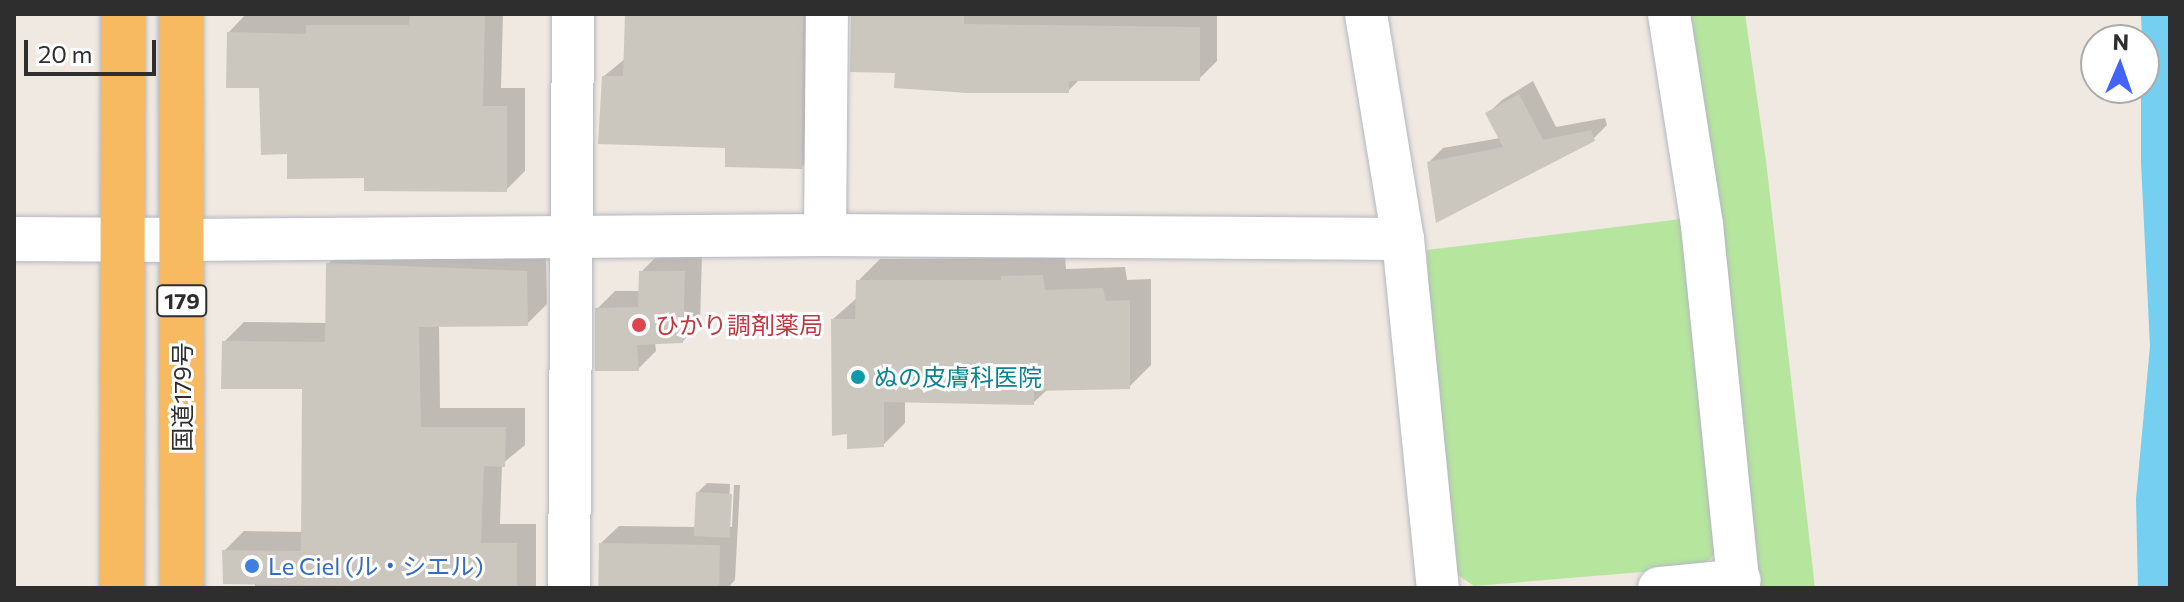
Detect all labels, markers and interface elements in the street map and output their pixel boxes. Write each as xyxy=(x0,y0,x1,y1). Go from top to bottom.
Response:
scale bar xyxy=(28,24,160,74)
north arrow xyxy=(2080,24,2160,104)
text: N xyxy=(2112,28,2130,55)
text: 20 m xyxy=(38,39,92,68)
road number: 179 xyxy=(156,283,208,319)
place label: ひかり調剤薬局 xyxy=(655,311,823,339)
marker: ひかり調剤薬局 xyxy=(630,316,648,334)
street label: 国道179号 xyxy=(168,342,196,452)
place label: ぬの皮膚科医院 xyxy=(874,363,1042,391)
marker: ぬの皮膚科医院 xyxy=(849,368,867,386)
place label: Le Ciel (ル・シエル) xyxy=(268,552,483,580)
marker: Le Ciel (ル・シエル) xyxy=(243,557,261,575)

